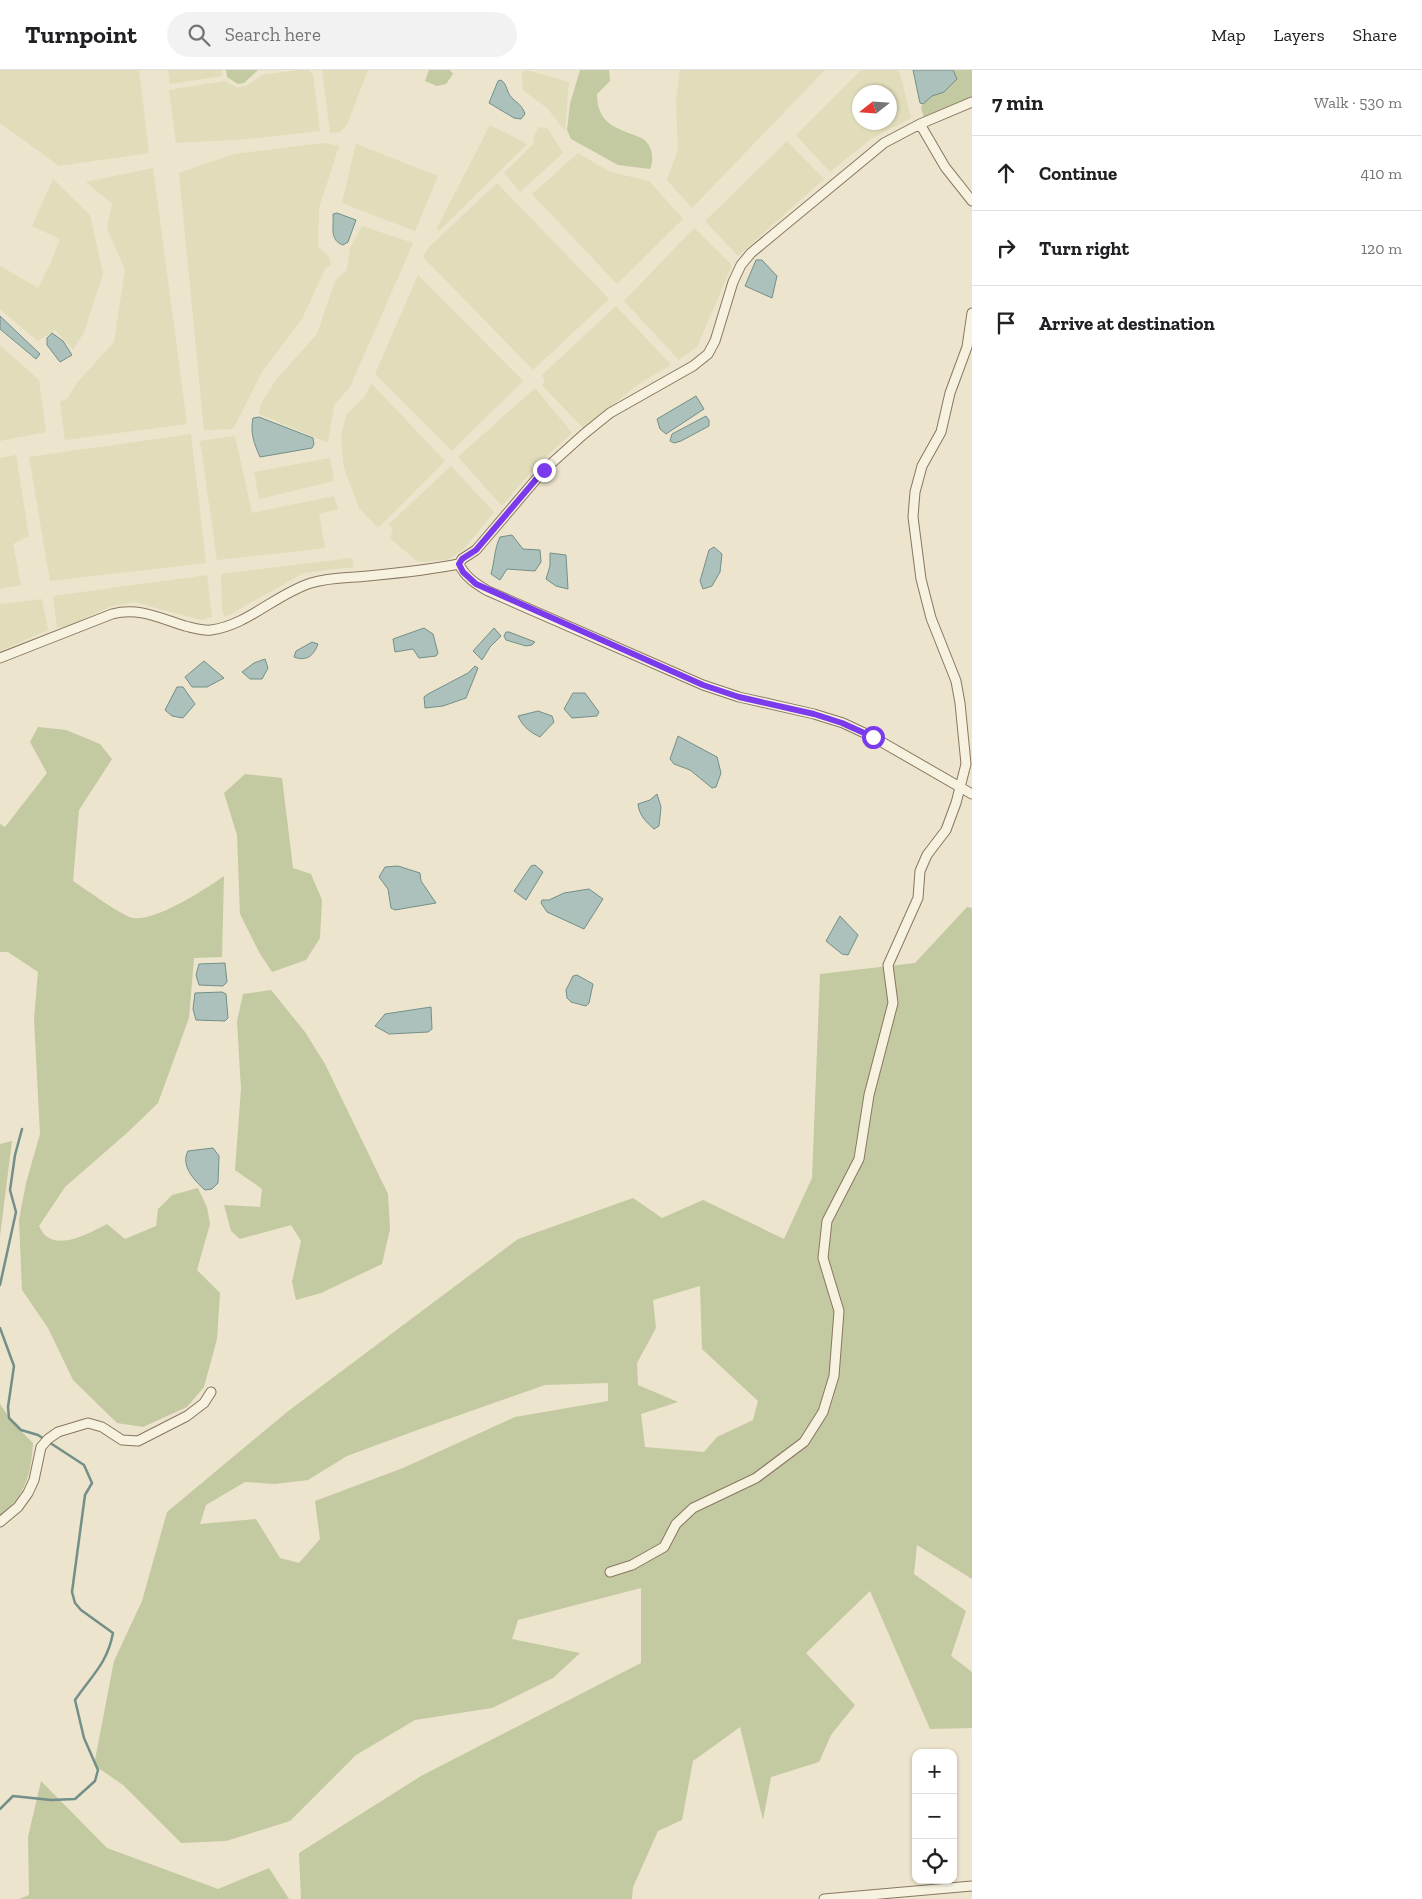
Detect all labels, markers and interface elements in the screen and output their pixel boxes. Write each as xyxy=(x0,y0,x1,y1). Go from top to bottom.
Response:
search box xyxy=(167,12,517,57)
text: Turnpoint xyxy=(25,20,137,49)
icon: search xyxy=(185,21,213,49)
text: Search here xyxy=(225,23,321,46)
text: Map xyxy=(1211,24,1246,46)
text: Layers xyxy=(1274,24,1325,46)
text: Share xyxy=(1353,24,1397,46)
north arrow xyxy=(852,85,897,130)
text: 7 min xyxy=(992,90,1043,115)
text: Walk · 530 m xyxy=(1314,93,1402,112)
icon: ahead xyxy=(992,159,1020,187)
text: Continue xyxy=(1039,162,1117,185)
text: 410 m xyxy=(1361,164,1402,183)
icon: right xyxy=(992,234,1020,262)
text: Turn right xyxy=(1039,237,1129,260)
text: 120 m xyxy=(1361,239,1402,258)
icon: arrive xyxy=(992,309,1020,337)
text: Arrive at destination xyxy=(1039,312,1215,335)
route end xyxy=(533,459,556,482)
route start xyxy=(862,726,885,749)
map controls xyxy=(912,1749,957,1884)
button: + xyxy=(912,1749,957,1794)
button: − xyxy=(912,1794,957,1839)
button: locate xyxy=(912,1839,957,1884)

